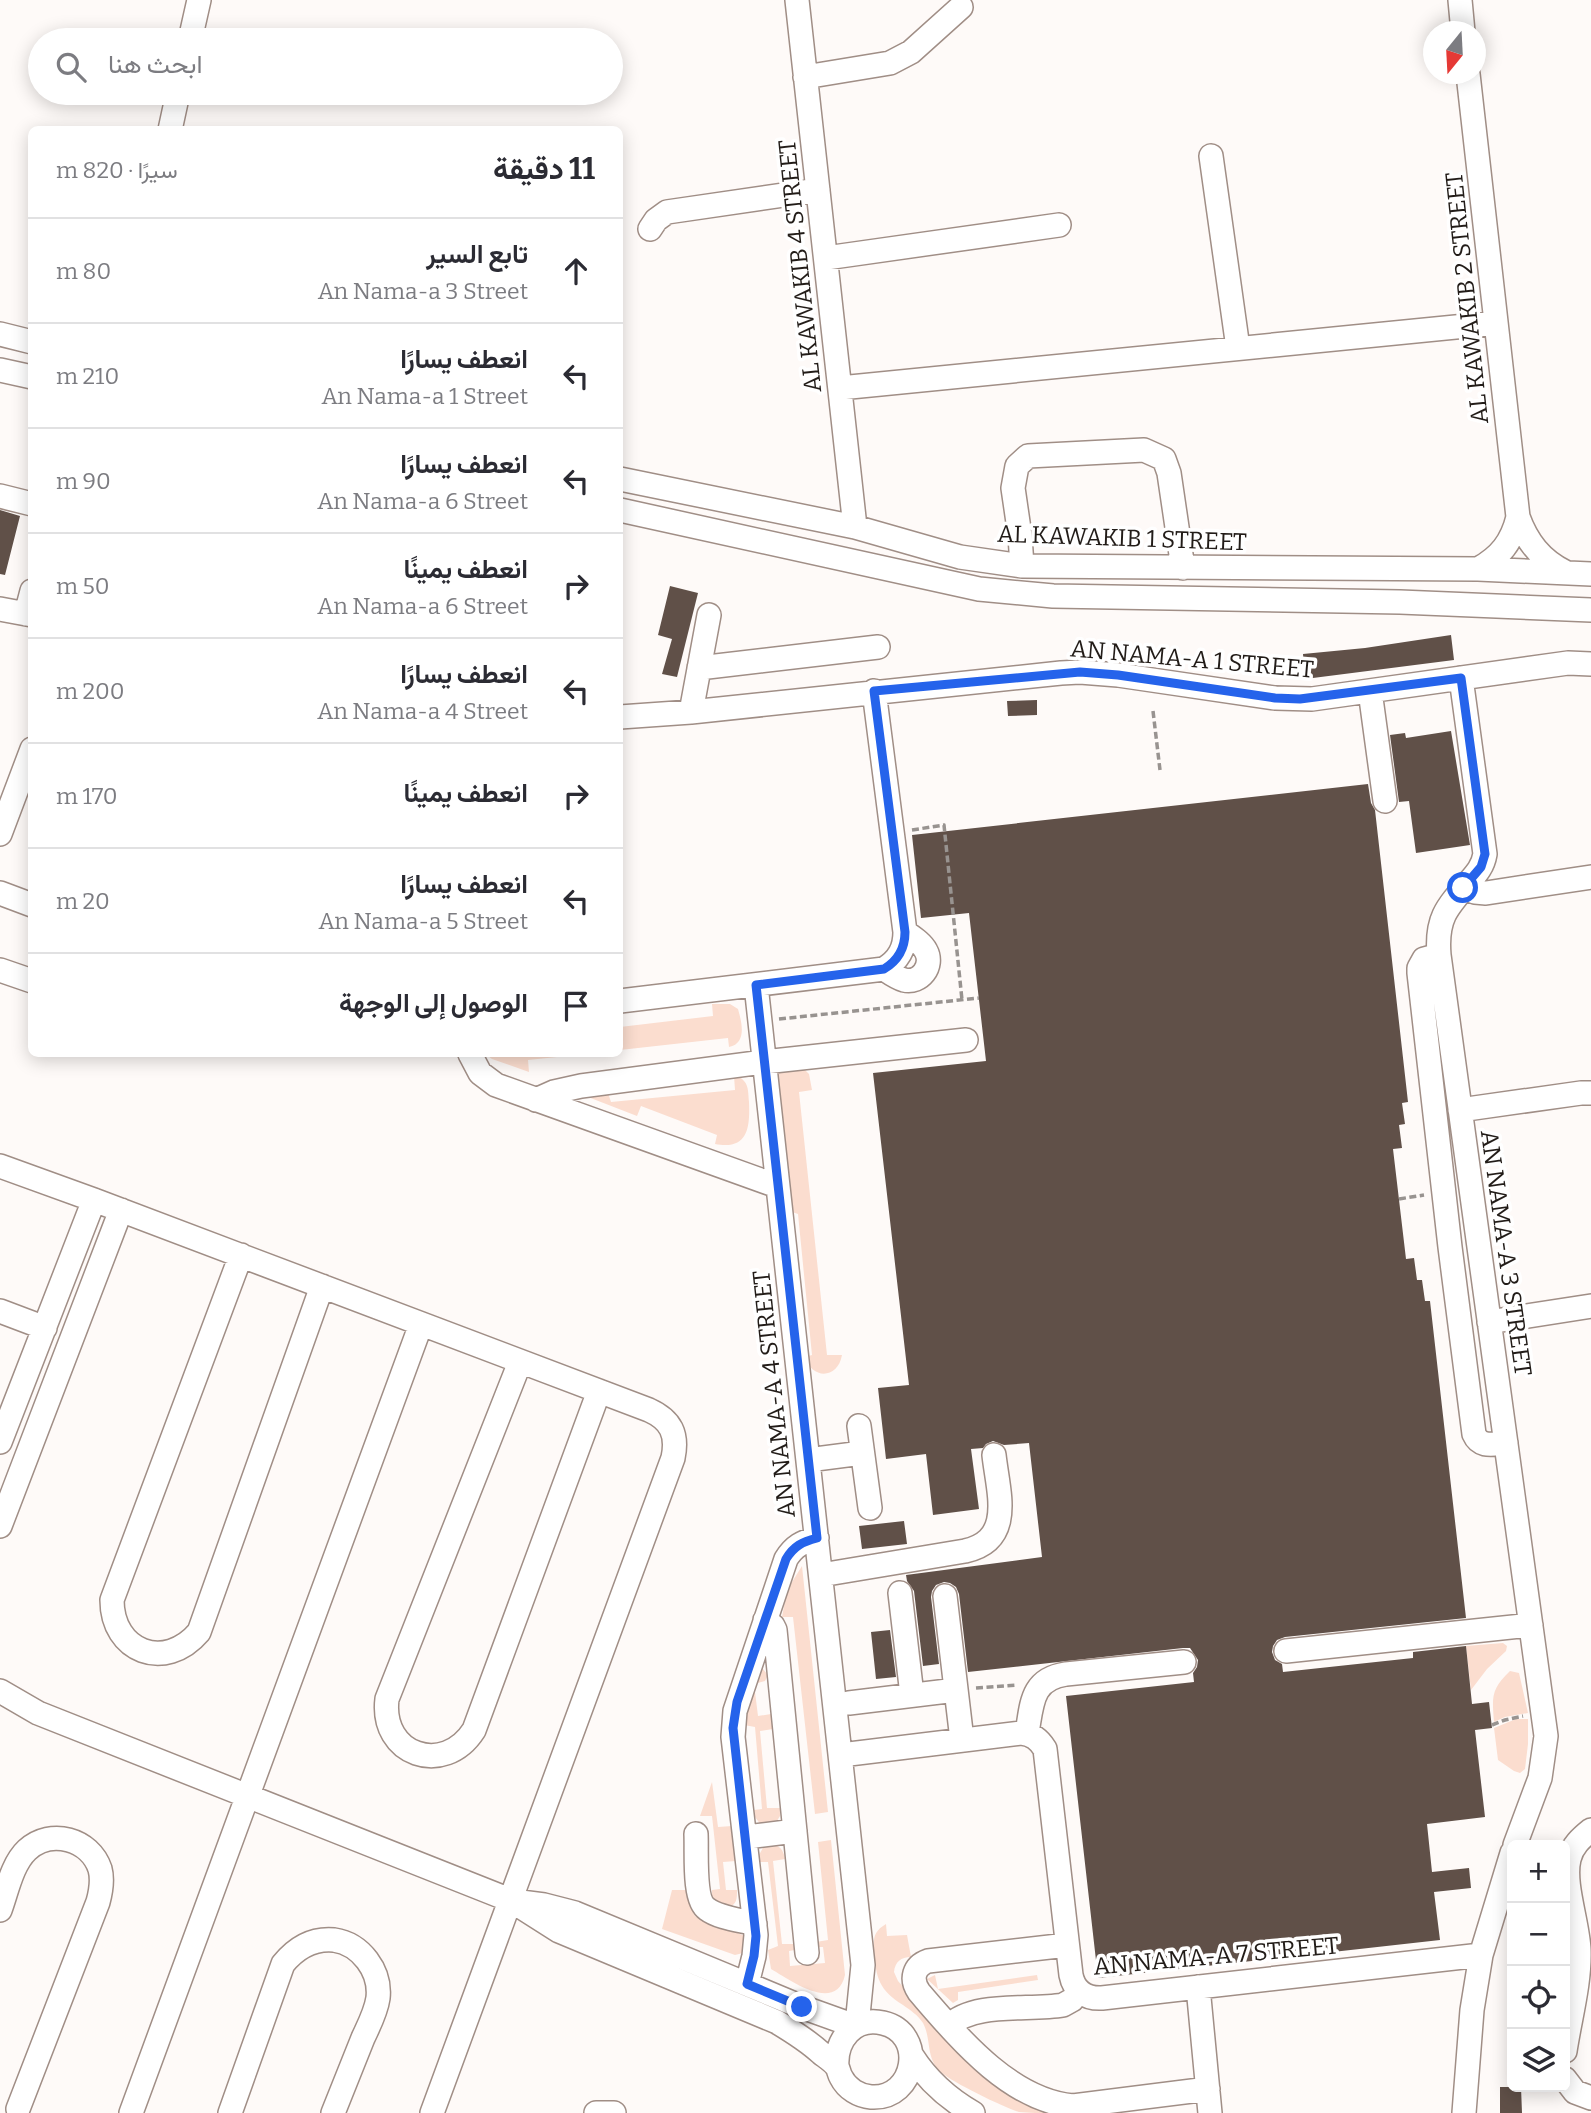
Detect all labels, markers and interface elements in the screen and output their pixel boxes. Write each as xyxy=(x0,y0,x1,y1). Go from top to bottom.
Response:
north arrow xyxy=(1423,21,1486,84)
search box xyxy=(28,28,623,105)
icon: search xyxy=(52,48,90,86)
text: ابحث هنا xyxy=(108,49,202,80)
street label: AL KAWAKIB 4 STREET xyxy=(773,138,827,394)
text: 11 دقيقة xyxy=(493,151,595,187)
text: سيرًا · 820 m xyxy=(56,156,178,184)
street label: AL KAWAKIB 2 STREET xyxy=(1440,171,1494,425)
text: تابع السير xyxy=(426,239,528,270)
icon: ahead xyxy=(557,252,595,290)
text: 80 m xyxy=(56,257,111,285)
text: An Nama-a 3 Street xyxy=(318,277,528,305)
text: انعطف يسارًا xyxy=(400,344,528,375)
icon: left xyxy=(557,357,595,395)
text: 210 m xyxy=(56,362,119,390)
text: An Nama-a 1 Street xyxy=(321,382,528,410)
text: انعطف يسارًا xyxy=(400,449,528,480)
icon: left xyxy=(557,462,595,500)
text: 90 m xyxy=(56,467,111,495)
text: An Nama-a 6 Street xyxy=(317,487,528,515)
street label: AL KAWAKIB 1 STREET xyxy=(997,520,1247,556)
text: انعطف يمينًا xyxy=(403,554,528,585)
icon: right xyxy=(557,567,595,605)
text: 50 m xyxy=(56,572,110,600)
text: An Nama-a 6 Street xyxy=(317,592,528,620)
street label: AN NAMA-A 1 STREET xyxy=(1069,634,1315,684)
text: انعطف يسارًا xyxy=(400,659,528,690)
icon: left xyxy=(557,672,595,710)
text: 200 m xyxy=(56,677,125,705)
text: An Nama-a 4 Street xyxy=(317,697,528,725)
icon: right xyxy=(557,777,595,815)
text: انعطف يمينًا xyxy=(403,778,528,809)
text: 170 m xyxy=(56,782,118,810)
text: انعطف يسارًا xyxy=(400,869,528,900)
route start xyxy=(1447,872,1478,903)
icon: left xyxy=(557,882,595,920)
text: 20 m xyxy=(56,887,110,915)
text: An Nama-a 5 Street xyxy=(319,907,528,935)
icon: arrive xyxy=(557,987,595,1025)
text: الوصول إلى الوجهة xyxy=(339,988,528,1019)
street label: AN NAMA-A 3 STREET xyxy=(1475,1128,1537,1378)
street label: AN NAMA-A 4 STREET xyxy=(747,1269,801,1519)
map controls xyxy=(1507,1840,1570,2092)
button: + xyxy=(1507,1840,1570,1903)
button: − xyxy=(1507,1903,1570,1966)
street label: AN NAMA-A 7 STREET xyxy=(1092,1931,1340,1981)
button: locate xyxy=(1507,1966,1570,2029)
route end xyxy=(786,1991,817,2022)
button: layers xyxy=(1507,2029,1570,2092)

